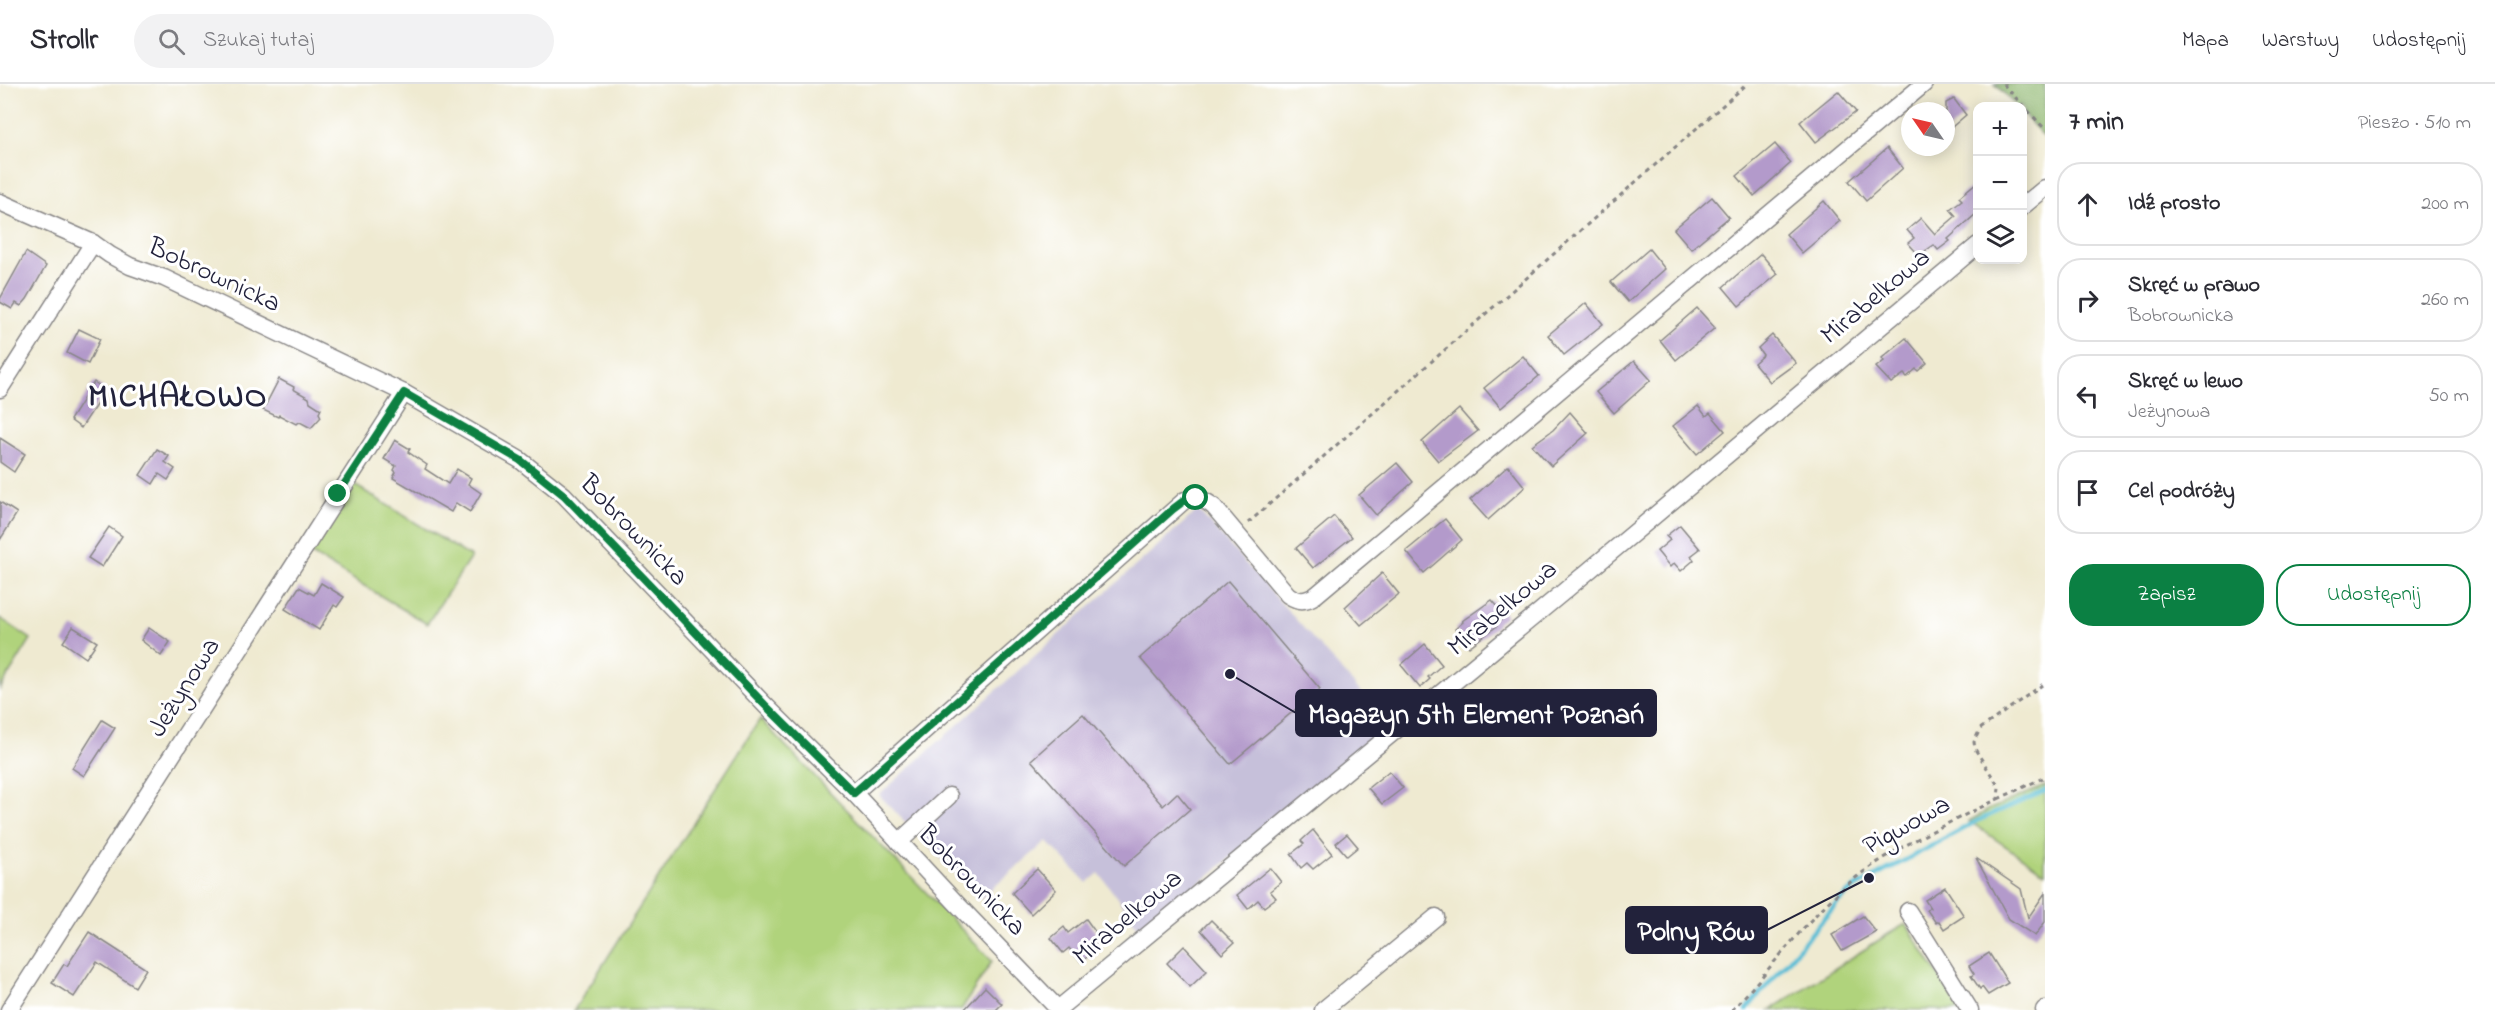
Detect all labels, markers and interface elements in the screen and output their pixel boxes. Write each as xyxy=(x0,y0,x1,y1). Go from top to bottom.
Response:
search box xyxy=(134,14,554,68)
text: Strollr xyxy=(30,21,98,62)
icon: search xyxy=(155,25,188,58)
text: Szukaj tutaj xyxy=(203,25,314,57)
text: Mapa xyxy=(2182,26,2229,56)
text: Warstwy xyxy=(2262,26,2339,56)
text: Udostępnij xyxy=(2372,26,2465,56)
north arrow xyxy=(1901,102,1955,156)
map controls xyxy=(1973,102,2027,264)
button: + xyxy=(1973,102,2027,156)
text: 7 min xyxy=(2069,104,2124,142)
text: Pieszo · 510 m xyxy=(2358,109,2471,138)
button: − xyxy=(1973,156,2027,210)
icon: ahead xyxy=(2071,188,2104,221)
text: Idź prosto xyxy=(2128,188,2221,220)
text: 200 m xyxy=(2421,190,2469,219)
button: layers xyxy=(1973,210,2027,264)
street label: Bobrownicka xyxy=(140,228,287,324)
street label: Mirabelkowa xyxy=(1812,239,1940,355)
text: Skręć w prawo xyxy=(2128,270,2260,302)
icon: right xyxy=(2071,284,2104,317)
text: 260 m xyxy=(2421,286,2469,315)
text: Bobrownicka xyxy=(2128,302,2233,331)
text: Skręć w lewo xyxy=(2128,366,2243,398)
district label: MICHAŁOWO xyxy=(88,374,268,422)
icon: left xyxy=(2071,380,2104,413)
text: 50 m xyxy=(2428,382,2469,411)
text: Jeżynowa xyxy=(2128,398,2210,427)
street label: Bobrownicka xyxy=(569,466,696,596)
icon: arrive xyxy=(2071,476,2104,509)
text: Cel podróży xyxy=(2128,476,2235,508)
route end xyxy=(324,480,350,506)
route start xyxy=(1182,484,1208,510)
street label: Mirabelkowa xyxy=(1439,551,1567,667)
button: Zapisz xyxy=(2069,564,2264,626)
button: Udostępnij xyxy=(2276,564,2471,626)
street label: Jeżynowa xyxy=(139,630,231,746)
callout: Magazyn 5th Element Poznań xyxy=(1296,690,1656,736)
text: Magazyn 5th Element Poznań xyxy=(1308,696,1644,738)
street label: Pigwowa xyxy=(1856,786,1958,866)
street label: Bobrownicka xyxy=(907,816,1034,946)
street label: Mirabelkowa xyxy=(1064,860,1192,976)
callout: Polny Rów xyxy=(1626,907,1767,953)
text: Polny Rów xyxy=(1637,913,1755,954)

